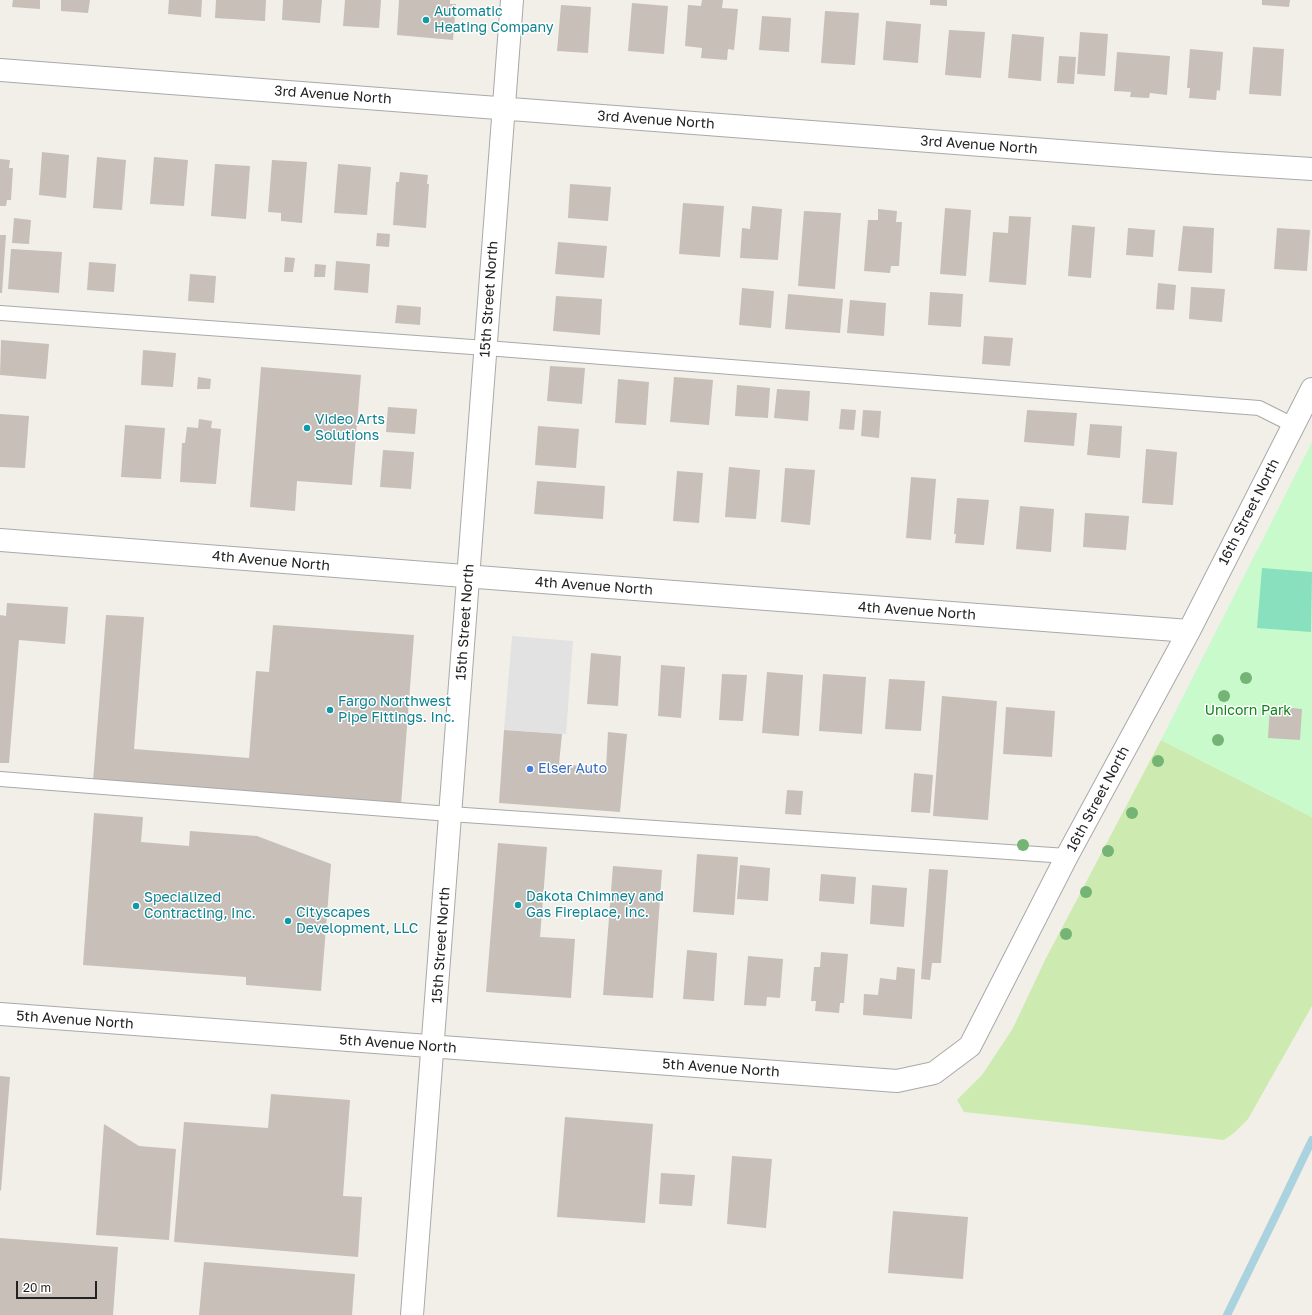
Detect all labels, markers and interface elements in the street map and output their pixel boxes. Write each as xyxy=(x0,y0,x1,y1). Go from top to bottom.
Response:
place label: Automatic Heating Company xyxy=(434,4,554,36)
marker: Automatic Heating Company xyxy=(421,15,431,25)
street label: 3rd Avenue North xyxy=(274,83,392,107)
street label: 3rd Avenue North xyxy=(597,108,715,132)
street label: 3rd Avenue North xyxy=(920,133,1038,157)
street label: 15th Street North xyxy=(477,240,501,358)
place label: Video Arts Solutions xyxy=(315,412,385,444)
marker: Video Arts Solutions xyxy=(302,423,312,433)
street label: 16th Street North xyxy=(1215,456,1283,568)
street label: 4th Avenue North xyxy=(211,547,331,575)
street label: 15th Street North xyxy=(453,563,477,681)
street label: 4th Avenue North xyxy=(534,573,654,599)
street label: 4th Avenue North xyxy=(857,598,977,624)
place label: Fargo Northwest Pipe Fittings. Inc. xyxy=(338,694,455,726)
park label: Unicorn Park xyxy=(1205,703,1291,719)
marker: Fargo Northwest Pipe Fittings. Inc. xyxy=(325,705,335,715)
street label: 16th Street North xyxy=(1063,743,1133,855)
place label: Elser Auto xyxy=(538,761,607,777)
marker: Elser Auto xyxy=(525,764,535,774)
street label: 15th Street North xyxy=(429,886,453,1004)
place label: Dakota Chimney and Gas Fireplace, Inc. xyxy=(526,889,664,922)
place label: Specialized Contracting, Inc. xyxy=(144,890,256,922)
marker: Dakota Chimney and Gas Fireplace, Inc. xyxy=(513,900,523,910)
marker: Specialized Contracting, Inc. xyxy=(131,901,141,911)
place label: Cityscapes Development, LLC xyxy=(296,905,418,938)
marker: Cityscapes Development, LLC xyxy=(283,916,293,926)
street label: 5th Avenue North xyxy=(16,1008,134,1032)
street label: 5th Avenue North xyxy=(339,1032,457,1056)
street label: 5th Avenue North xyxy=(662,1056,780,1080)
scale bar xyxy=(18,1273,99,1299)
text: 20 m xyxy=(23,1280,51,1295)

